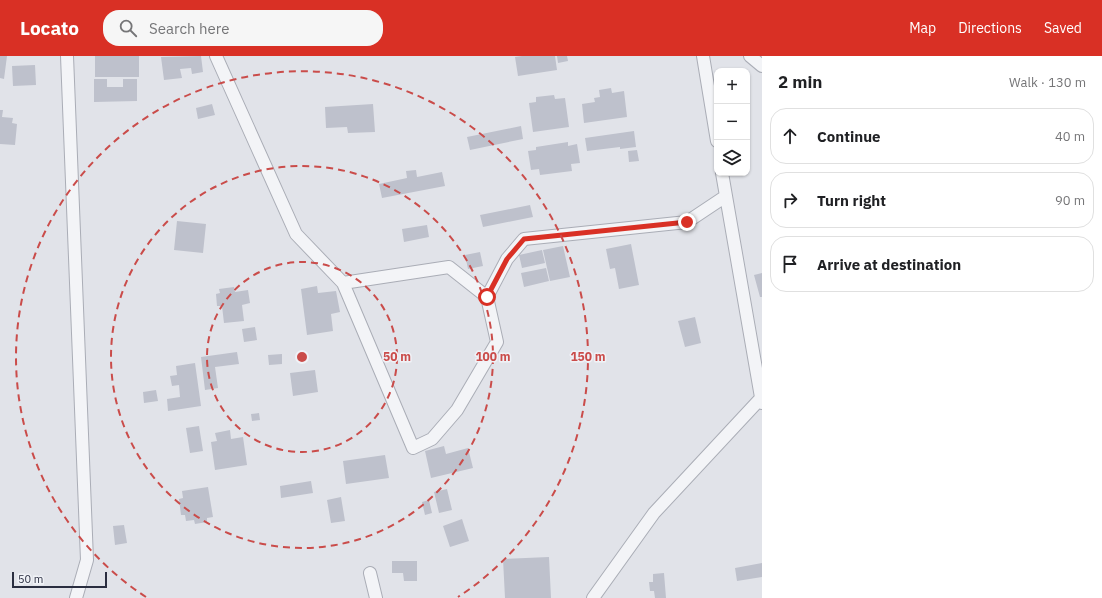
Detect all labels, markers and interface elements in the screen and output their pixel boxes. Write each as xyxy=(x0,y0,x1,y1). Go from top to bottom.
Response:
search box xyxy=(103,10,383,46)
text: Locato xyxy=(20,16,79,40)
icon: search xyxy=(117,17,139,39)
text: Search here xyxy=(149,19,229,38)
text: Map xyxy=(909,19,936,37)
text: Directions xyxy=(958,19,1022,37)
text: Saved xyxy=(1044,19,1082,37)
map controls xyxy=(714,68,750,176)
button: + xyxy=(714,68,750,104)
text: 2 min xyxy=(778,71,822,93)
text: Walk · 130 m xyxy=(1009,74,1086,91)
button: − xyxy=(714,104,750,140)
icon: ahead xyxy=(779,125,801,147)
text: Continue xyxy=(817,127,881,146)
text: 40 m xyxy=(1055,128,1085,145)
button: layers xyxy=(714,140,750,176)
icon: right xyxy=(779,189,801,211)
text: Turn right xyxy=(817,191,886,210)
text: 90 m xyxy=(1055,192,1085,209)
route end xyxy=(678,213,696,231)
icon: arrive xyxy=(779,253,801,275)
text: Arrive at destination xyxy=(817,255,961,274)
route start xyxy=(478,288,496,306)
text: 50 m xyxy=(383,349,411,364)
text: 100 m xyxy=(475,349,511,364)
text: 150 m xyxy=(570,349,606,364)
centre of rings xyxy=(295,350,309,364)
scale bar xyxy=(12,570,107,589)
text: 50 m xyxy=(18,572,43,586)

